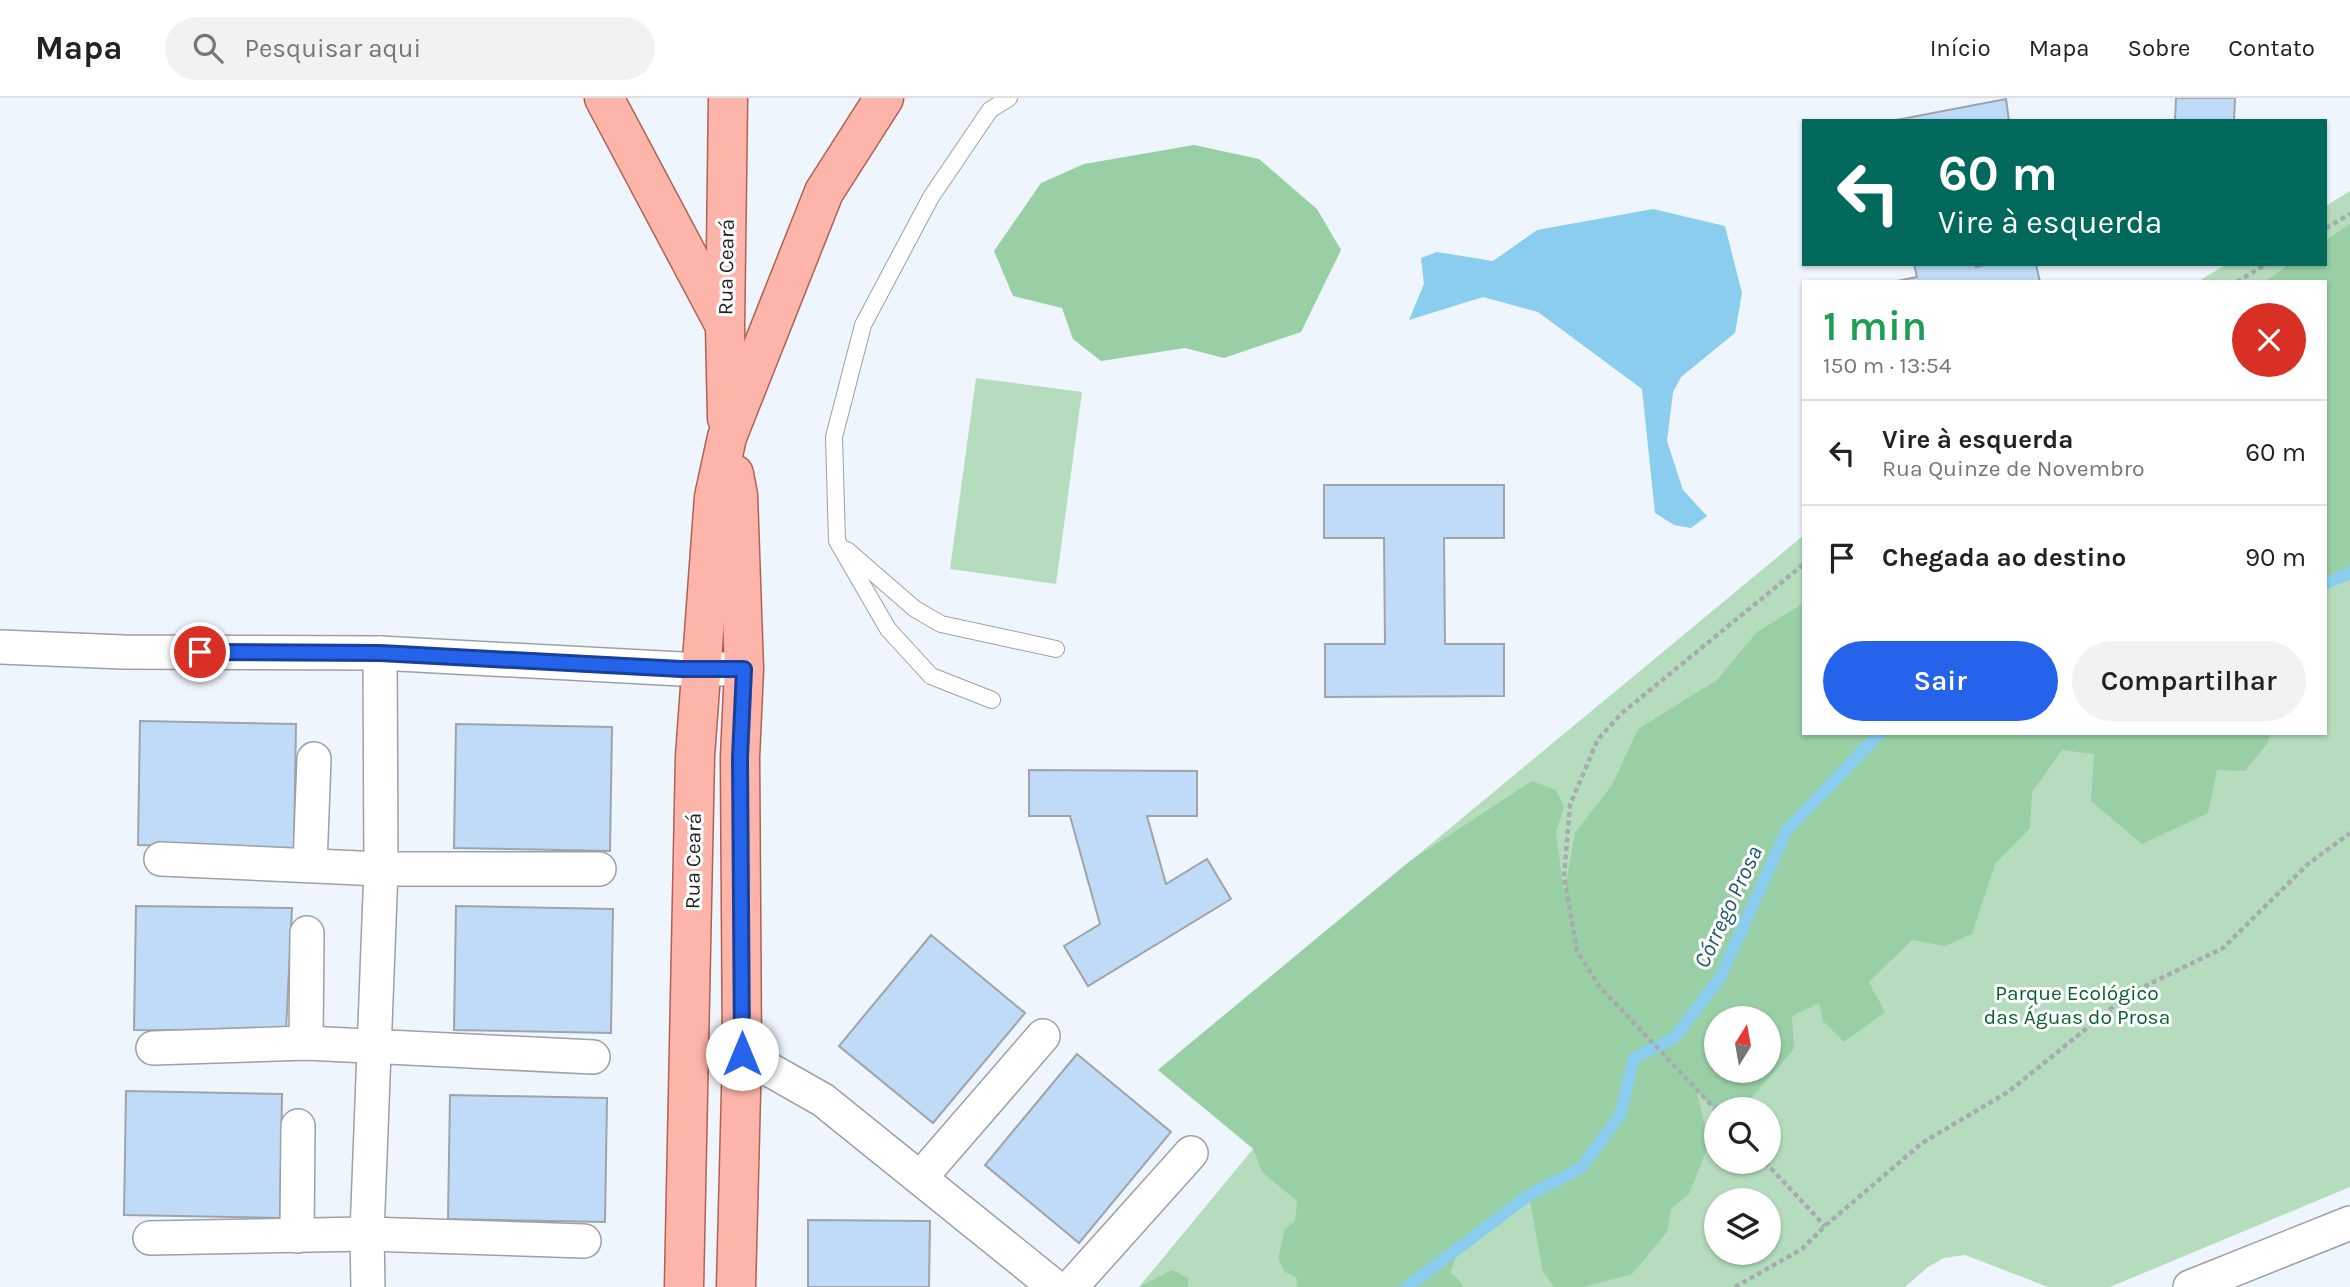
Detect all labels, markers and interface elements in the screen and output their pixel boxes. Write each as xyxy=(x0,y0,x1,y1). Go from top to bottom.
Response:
search box xyxy=(165,17,655,80)
text: Mapa xyxy=(35,29,123,67)
icon: search xyxy=(189,29,227,67)
text: Pesquisar aqui xyxy=(245,33,421,64)
text: Início xyxy=(1930,34,1991,62)
text: Mapa xyxy=(2029,34,2089,62)
text: Sobre xyxy=(2127,34,2190,62)
text: Contato xyxy=(2228,34,2315,62)
text: 60 m xyxy=(1938,145,2058,202)
icon: left xyxy=(1823,147,1914,238)
text: Vire à esquerda xyxy=(1938,204,2162,241)
street label: Rua Ceará xyxy=(713,219,739,315)
text: 1 min xyxy=(1823,301,1927,351)
button: close xyxy=(2232,303,2306,377)
text: 150 m · 13:54 xyxy=(1823,352,1952,379)
text: Vire à esquerda xyxy=(1882,424,2073,455)
icon: left xyxy=(1823,434,1861,472)
text: 60 m xyxy=(2245,437,2306,468)
text: Rua Quinze de Novembro xyxy=(1882,455,2145,482)
icon: arrive xyxy=(1823,539,1861,577)
text: Chegada ao destino xyxy=(1882,542,2126,573)
text: 90 m xyxy=(2245,542,2306,573)
pin xyxy=(170,622,230,682)
icon: arrive xyxy=(181,633,219,671)
button: Sair xyxy=(1823,641,2058,721)
button: Compartilhar xyxy=(2072,641,2306,721)
street label: Rua Ceará xyxy=(680,813,706,909)
water label: Córrego Prosa xyxy=(1688,842,1768,972)
park label: Parque Ecológico das Águas do Prosa xyxy=(1984,981,2170,1029)
north arrow xyxy=(1704,1006,1782,1083)
map controls xyxy=(1704,1006,1781,1265)
position arrow xyxy=(705,1017,779,1091)
button: search xyxy=(1704,1097,1781,1174)
button: layers xyxy=(1704,1188,1781,1265)

